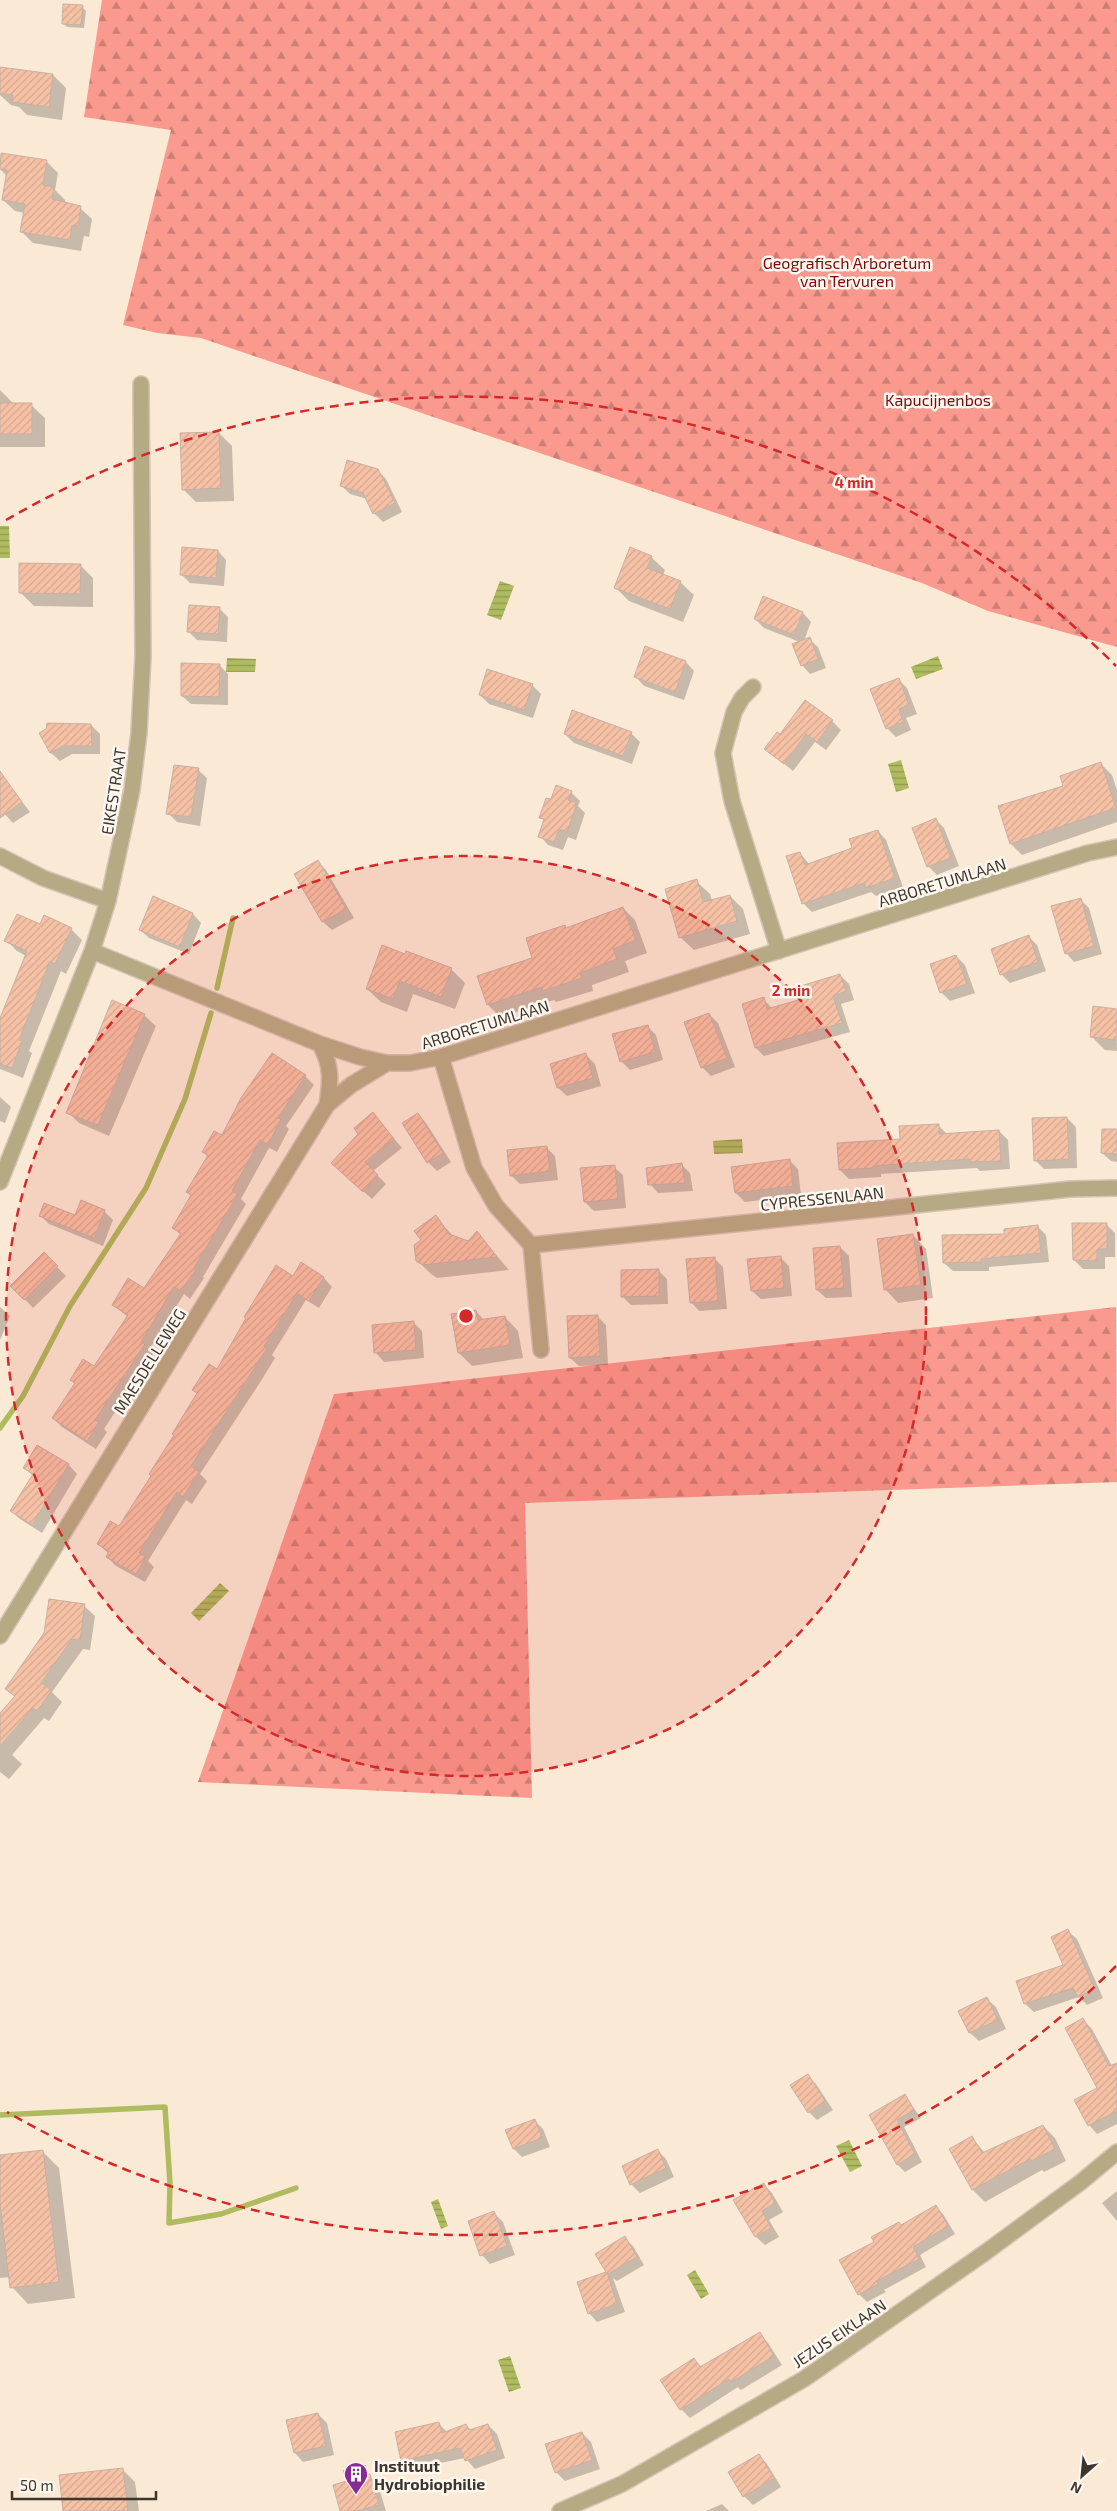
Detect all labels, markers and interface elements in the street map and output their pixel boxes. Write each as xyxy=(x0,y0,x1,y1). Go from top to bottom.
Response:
park label: Geografisch Arboretum van Tervuren xyxy=(763,253,931,290)
park label: Kapucijnenbos xyxy=(885,390,991,410)
text: 4 min xyxy=(834,473,874,491)
street label: EIKESTRAAT xyxy=(97,746,129,836)
street label: ARBORETUMLAAN xyxy=(876,854,1008,910)
text: 2 min xyxy=(772,981,810,999)
street label: ARBORETUMLAAN xyxy=(419,996,551,1052)
street label: CYPRESSENLAAN xyxy=(759,1182,885,1214)
street label: MAESDELLEWEG xyxy=(109,1305,189,1417)
centre of rings xyxy=(457,1307,475,1325)
street label: JEZUS EIKLAAN xyxy=(789,2295,889,2371)
north arrow xyxy=(1057,2451,1107,2501)
place label: Instituut Hydrobiophilie xyxy=(374,2456,485,2494)
building icon: Instituut Hydrobiophilie xyxy=(343,2461,369,2495)
scale bar xyxy=(12,2468,156,2500)
text: 50 m xyxy=(20,2476,54,2494)
text: N xyxy=(1068,2478,1084,2498)

